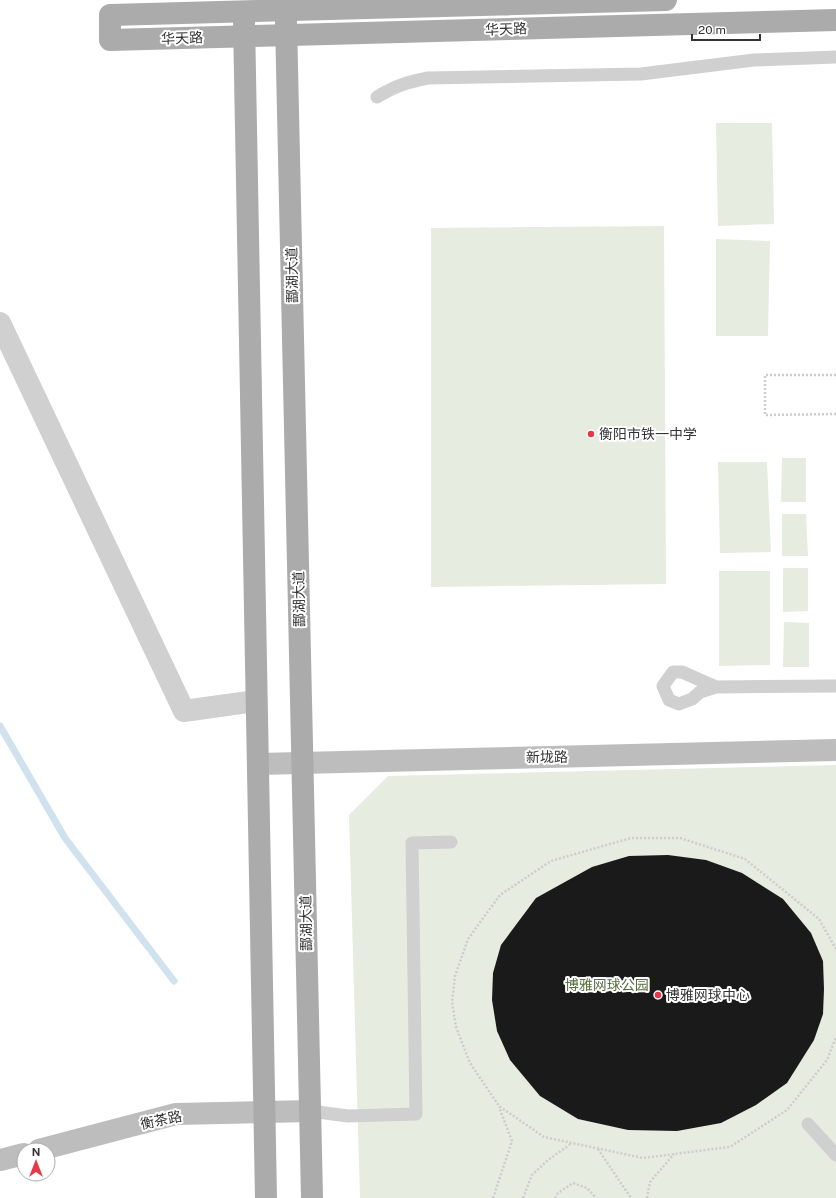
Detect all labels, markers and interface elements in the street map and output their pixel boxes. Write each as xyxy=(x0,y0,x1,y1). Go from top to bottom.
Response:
scale bar xyxy=(692,16,760,42)
street label: 华天路 xyxy=(485,20,527,38)
text: 20 m xyxy=(698,23,726,37)
street label: 华天路 xyxy=(161,29,203,47)
street label: 酃湖大道 xyxy=(284,247,300,303)
place label: 衡阳市铁一中学 xyxy=(599,426,697,442)
marker: 衡阳市铁一中学 xyxy=(586,429,596,439)
street label: 酃湖大道 xyxy=(291,571,307,627)
street label: 新垅路 xyxy=(526,749,568,765)
street label: 酃湖大道 xyxy=(298,895,314,951)
park label: 博雅网球公园 xyxy=(565,977,649,993)
place label: 博雅网球中心 xyxy=(666,987,750,1003)
marker: 博雅网球中心 xyxy=(653,990,663,1000)
street label: 衡茶路 xyxy=(139,1108,183,1132)
north arrow xyxy=(16,1142,56,1182)
text: N xyxy=(32,1146,40,1158)

